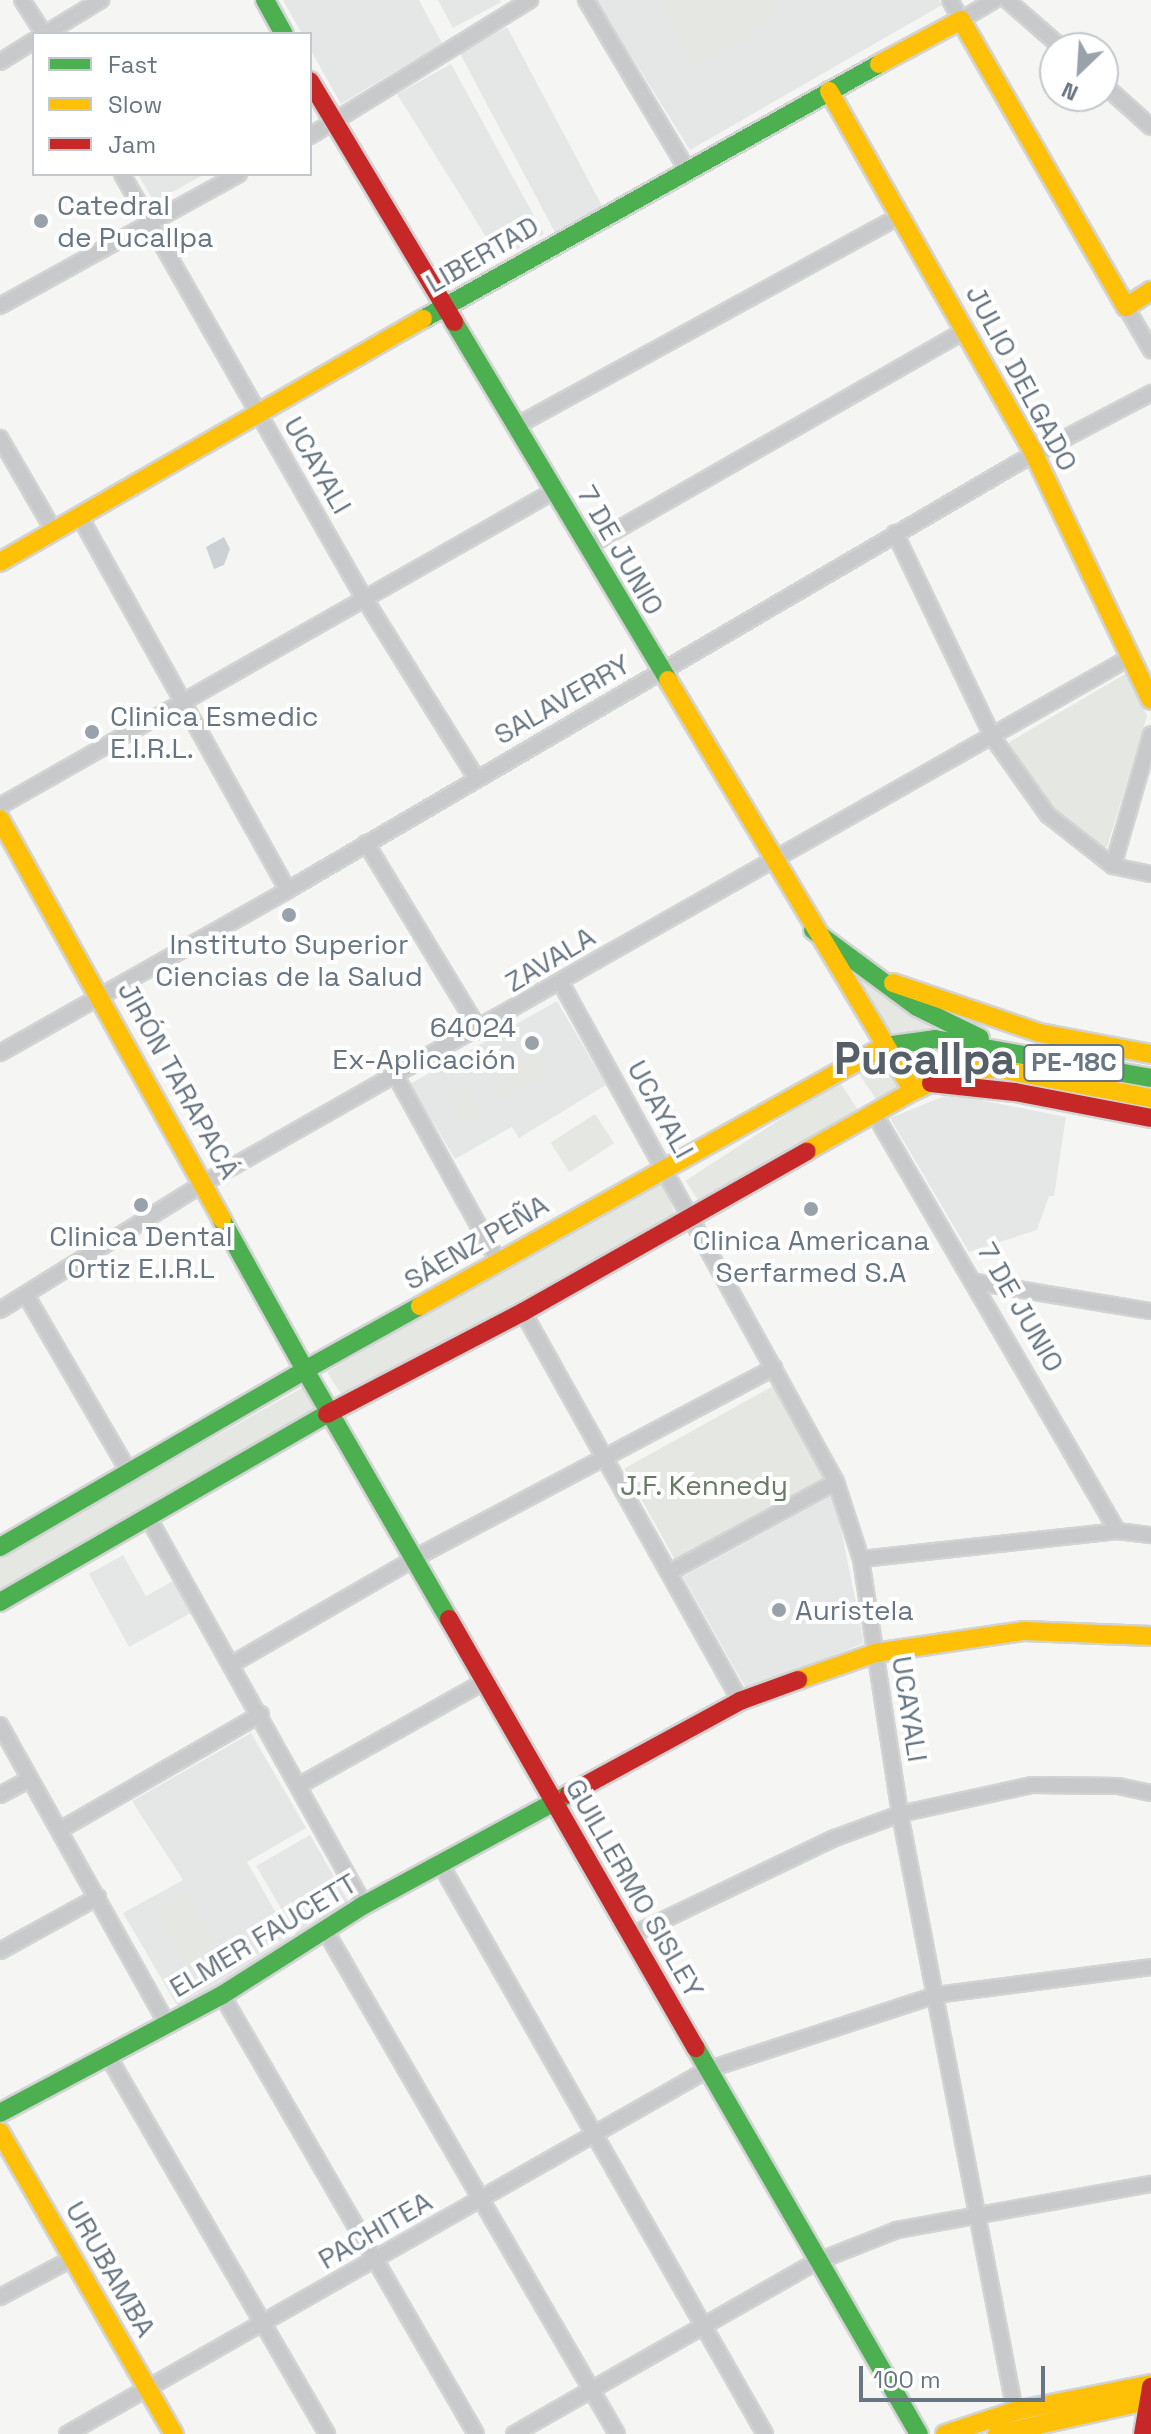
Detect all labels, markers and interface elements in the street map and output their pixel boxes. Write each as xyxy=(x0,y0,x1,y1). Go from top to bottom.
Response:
legend xyxy=(32,32,312,176)
north arrow xyxy=(1039,32,1119,112)
text: Fast xyxy=(108,49,158,80)
text: N xyxy=(1057,76,1082,108)
text: Slow xyxy=(108,89,162,120)
text: Jam xyxy=(108,129,156,160)
place label: Catedral de Pucallpa xyxy=(57,188,213,254)
street label: LIBERTAD xyxy=(420,208,544,300)
marker: Catedral de Pucallpa xyxy=(32,212,50,230)
street label: JULIO DELGADO xyxy=(959,279,1085,477)
street label: UCAYALI xyxy=(277,410,359,520)
street label: 7 DE JUNIO xyxy=(570,479,672,621)
street label: SALAVERRY xyxy=(488,647,636,751)
place label: Clinica Esmedic E.I.R.L. xyxy=(110,699,319,765)
marker: Clinica Esmedic E.I.R.L. xyxy=(81,721,103,743)
marker: Instituto Superior Ciencias de la Salud xyxy=(280,906,298,924)
street label: ZAVALA xyxy=(499,919,601,999)
place label: Instituto Superior Ciencias de la Salud xyxy=(155,927,423,993)
street label: JIRÓN TARAPACÁ xyxy=(111,975,247,1185)
place label: 64024 Ex-Aplicación xyxy=(332,1010,516,1076)
district label: Pucallpa xyxy=(834,1033,1016,1085)
marker: 64024 Ex-Aplicación xyxy=(523,1034,541,1052)
road number: PE-18C xyxy=(1022,1041,1126,1085)
street label: UCAYALI xyxy=(620,1054,702,1164)
street label: SÁENZ PEÑA xyxy=(398,1187,554,1297)
marker: Clinica Dental Ortiz E.I.R.L xyxy=(130,1194,152,1216)
marker: Clinica Americana Serfarmed S.A xyxy=(800,1198,822,1220)
place label: Clinica Dental Ortiz E.I.R.L xyxy=(49,1219,233,1285)
place label: Clinica Americana Serfarmed S.A xyxy=(692,1223,930,1289)
street label: 7 DE JUNIO xyxy=(970,1236,1072,1378)
park label: J.F. Kennedy xyxy=(620,1468,788,1502)
place label: Auristela xyxy=(795,1593,914,1627)
marker: Auristela xyxy=(770,1601,788,1619)
street label: UCAYALI xyxy=(885,1654,935,1764)
street label: GUILLERMO SISLEY xyxy=(559,1772,711,2004)
street label: ELMER FAUCETT xyxy=(163,1866,363,2004)
street label: PACHITEA xyxy=(312,2184,438,2276)
street label: URUBAMBA xyxy=(59,2195,163,2343)
scale bar xyxy=(863,2350,1049,2400)
text: 100 m xyxy=(873,2364,941,2395)

